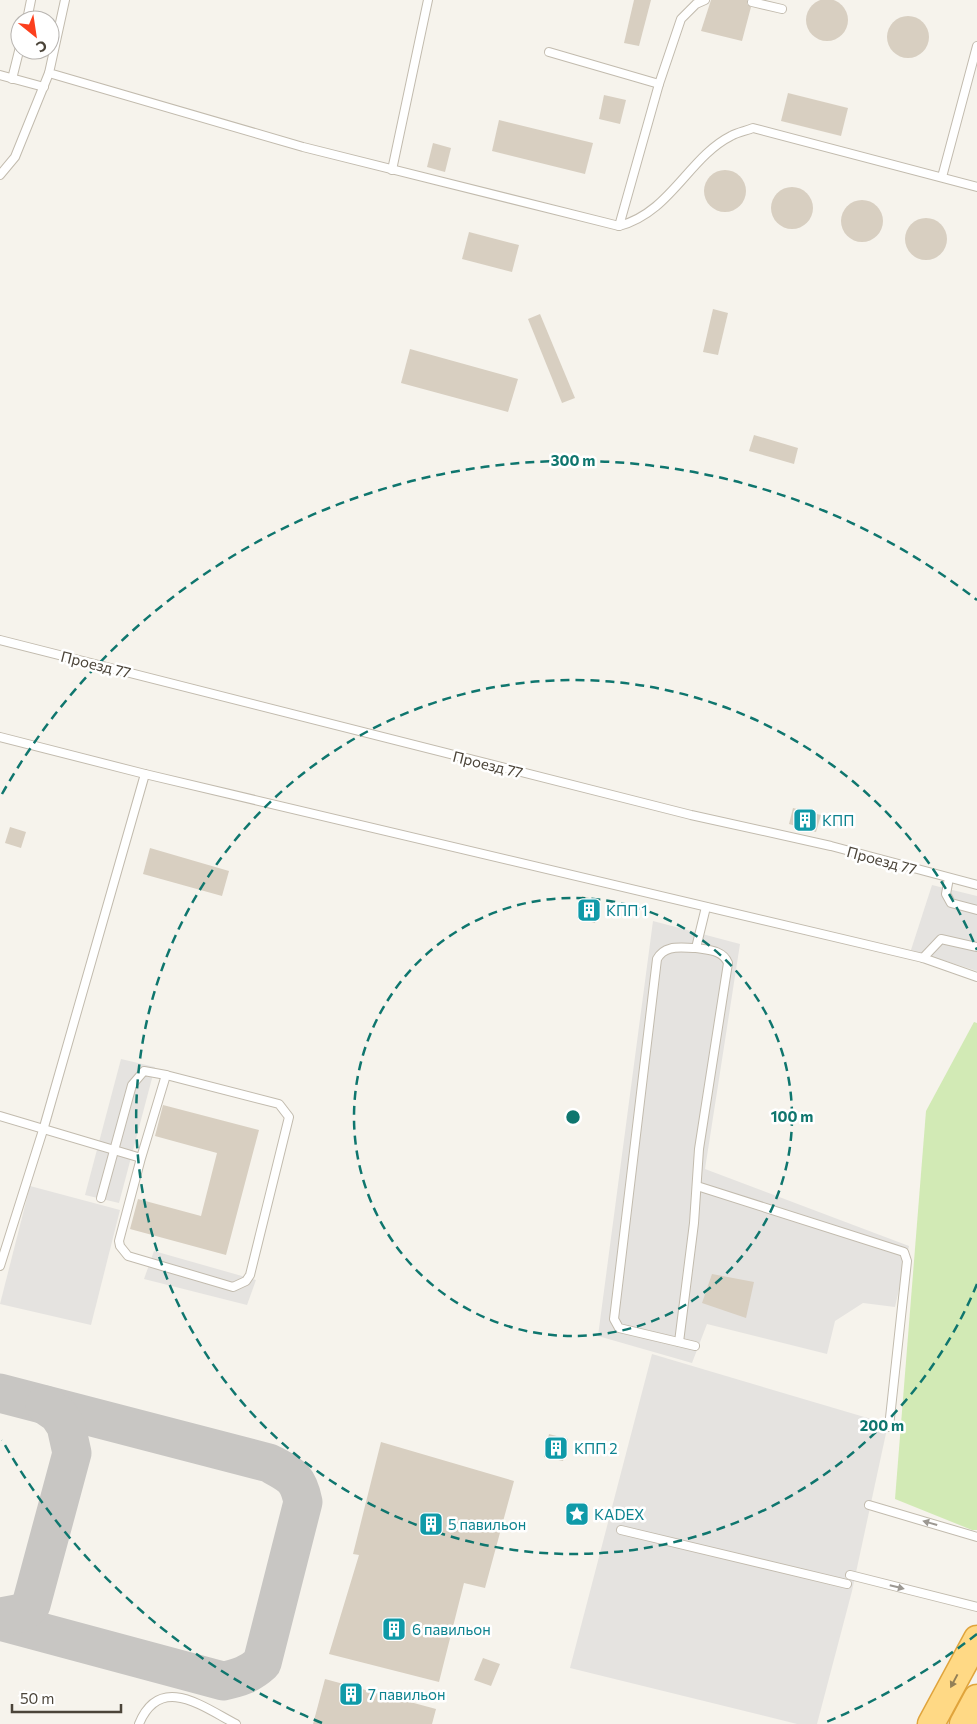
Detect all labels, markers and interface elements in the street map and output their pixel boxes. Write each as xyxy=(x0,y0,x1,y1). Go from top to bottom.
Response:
north arrow xyxy=(10,10,60,60)
text: С xyxy=(33,37,50,56)
text: 300 m xyxy=(551,451,595,469)
street label: Проезд 77 xyxy=(59,647,133,681)
street label: Проезд 77 xyxy=(451,747,525,781)
building icon: КПП xyxy=(792,807,818,833)
place label: КПП xyxy=(822,811,854,829)
street label: Проезд 77 xyxy=(845,842,919,878)
building icon: КПП 1 xyxy=(576,897,602,923)
place label: КПП 1 xyxy=(606,901,648,919)
text: 100 m xyxy=(771,1107,813,1125)
centre of rings xyxy=(564,1108,582,1126)
text: 200 m xyxy=(860,1416,904,1434)
building icon: КПП 2 xyxy=(543,1435,569,1461)
place label: КПП 2 xyxy=(574,1439,618,1457)
place icon: KADEX xyxy=(564,1501,590,1527)
place label: KADEX xyxy=(594,1505,645,1523)
building icon: 5 павильон xyxy=(418,1511,444,1537)
place label: 5 павильон xyxy=(448,1515,526,1533)
one-way arrow xyxy=(923,1519,938,1527)
one-way arrow xyxy=(890,1583,905,1591)
building icon: 6 павильон xyxy=(381,1616,407,1642)
place label: 6 павильон xyxy=(412,1620,491,1638)
one-way arrow xyxy=(950,1674,958,1689)
building icon: 7 павильон xyxy=(338,1681,364,1707)
scale bar xyxy=(12,1682,121,1714)
place label: 7 павильон xyxy=(368,1685,446,1703)
text: 50 m xyxy=(20,1689,54,1707)

